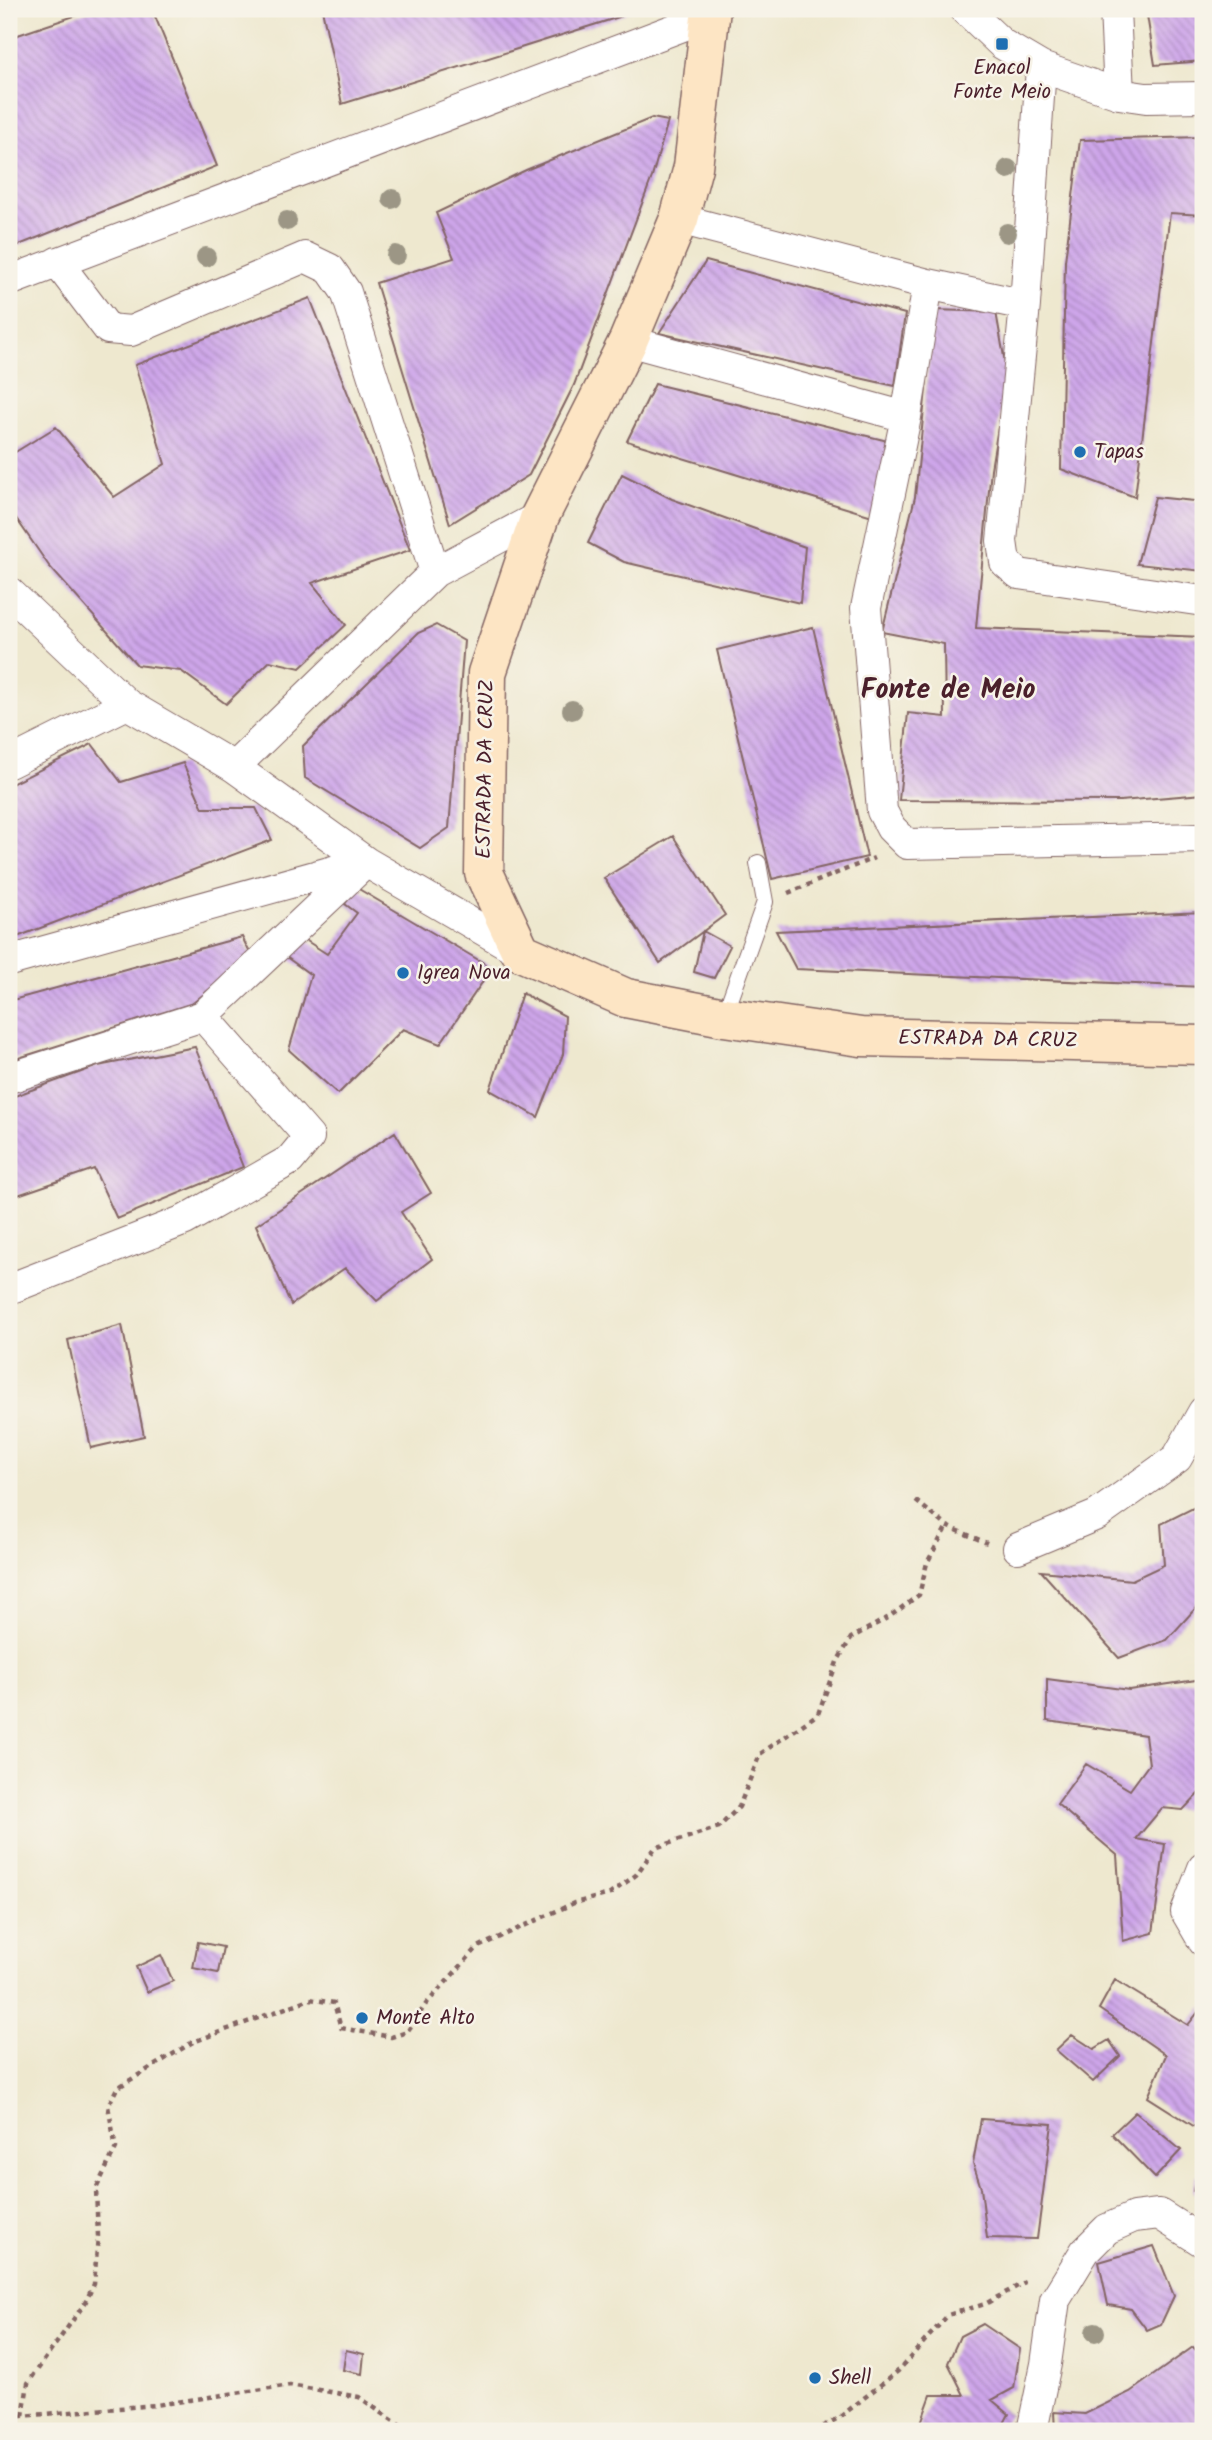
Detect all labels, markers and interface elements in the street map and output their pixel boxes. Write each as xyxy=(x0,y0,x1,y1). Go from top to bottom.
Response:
marker: Enacol Fonte Meio xyxy=(994,36,1010,52)
place label: Enacol Fonte Meio xyxy=(953,52,1051,109)
place label: Tapas xyxy=(1094,436,1144,469)
marker: Tapas xyxy=(1072,444,1088,460)
district label: Fonte de Meio xyxy=(861,668,1036,713)
street label: ESTRADA DA CRUZ xyxy=(468,679,504,859)
place label: Igrea Nova xyxy=(417,957,511,990)
marker: Igrea Nova xyxy=(395,965,411,981)
street label: ESTRADA DA CRUZ xyxy=(898,1022,1078,1058)
place label: Monte Alto xyxy=(376,2002,475,2035)
marker: Monte Alto xyxy=(354,2010,370,2026)
place label: Shell xyxy=(829,2362,871,2395)
marker: Shell xyxy=(807,2370,823,2386)

